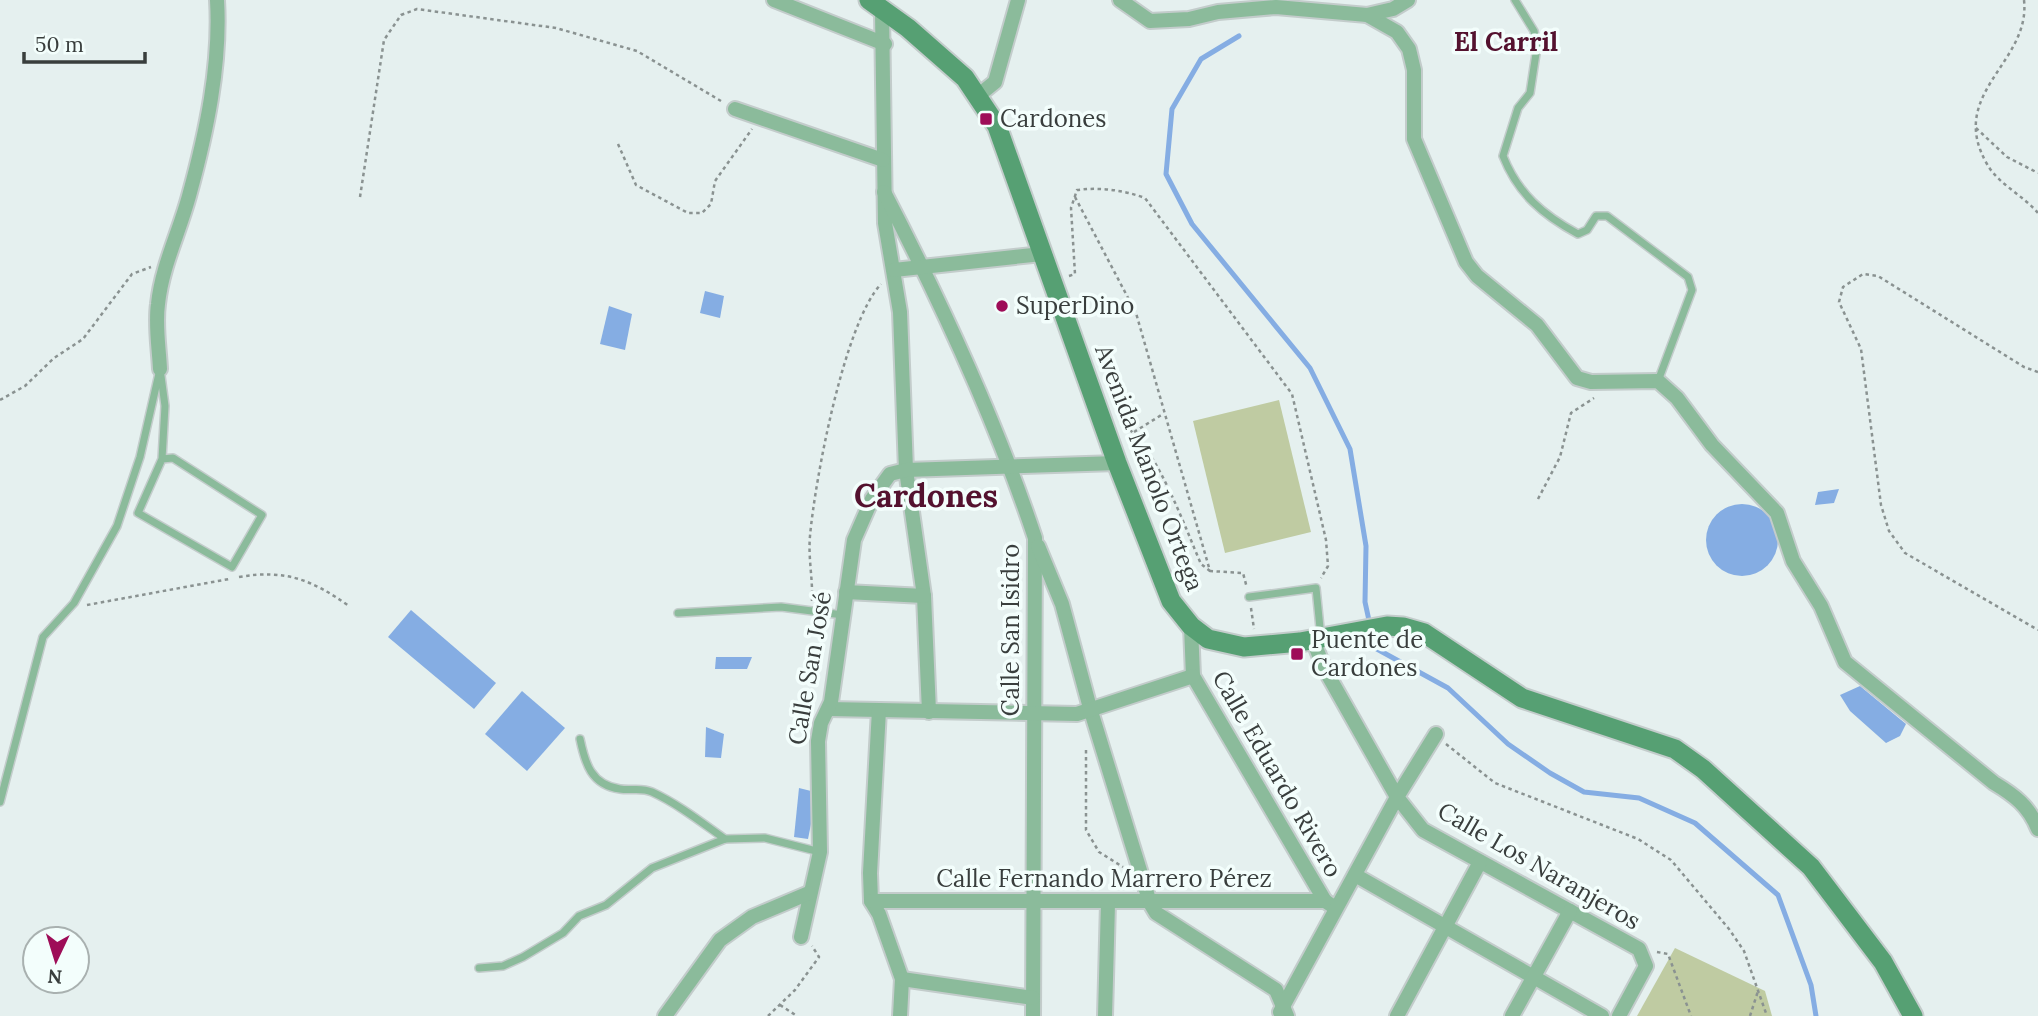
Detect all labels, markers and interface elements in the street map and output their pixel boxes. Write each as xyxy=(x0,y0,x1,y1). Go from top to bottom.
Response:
scale bar xyxy=(24,21,145,65)
district label: El Carril xyxy=(1454,25,1558,58)
text: 50 m xyxy=(35,31,84,58)
place label: Cardones xyxy=(1000,103,1106,134)
marker: Cardones xyxy=(978,111,994,127)
place label: SuperDino xyxy=(1016,290,1134,321)
marker: SuperDino xyxy=(994,298,1010,314)
street label: Avenida Manolo Ortega xyxy=(1088,339,1211,595)
district label: Cardones xyxy=(854,475,998,516)
street label: Calle San Isidro xyxy=(995,544,1026,716)
street label: Calle San José xyxy=(781,589,838,747)
place label: Puente de Cardones xyxy=(1311,624,1423,683)
marker: Puente de Cardones xyxy=(1289,646,1305,662)
street label: Calle Eduardo Rivero xyxy=(1206,665,1349,883)
street label: Calle Los Naranjeros xyxy=(1432,795,1646,936)
street label: Calle Fernando Marrero Pérez xyxy=(936,863,1272,894)
north arrow xyxy=(21,925,91,995)
text: N xyxy=(46,964,63,989)

